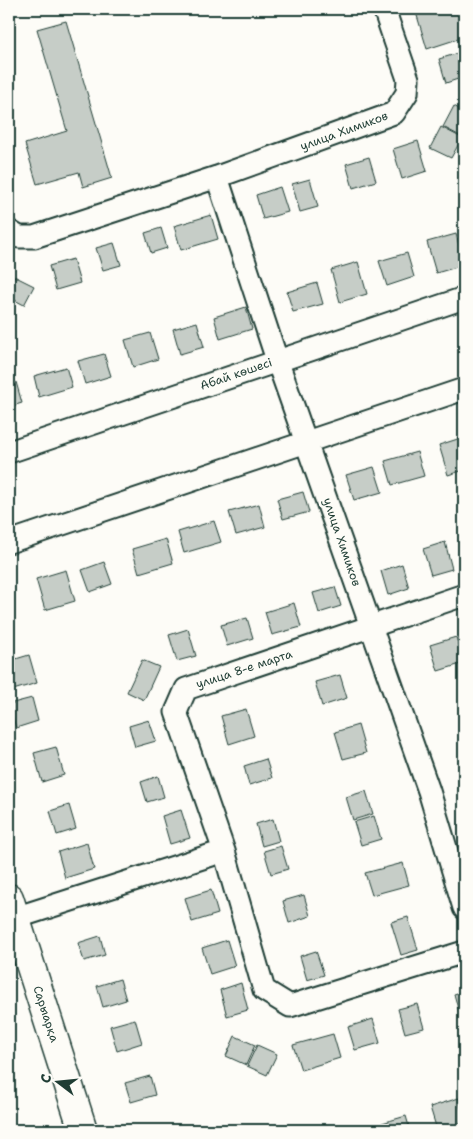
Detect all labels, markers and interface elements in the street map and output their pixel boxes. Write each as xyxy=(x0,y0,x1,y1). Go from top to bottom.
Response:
street label: улица Химиков xyxy=(298,108,390,154)
street label: Абай көшесі xyxy=(198,354,274,394)
street label: улица Химиков xyxy=(319,496,365,588)
street label: улица 8-е марта xyxy=(194,646,295,692)
street label: Сарыарқа xyxy=(29,984,63,1045)
north arrow xyxy=(32,1056,82,1106)
text: С xyxy=(36,1072,55,1085)

